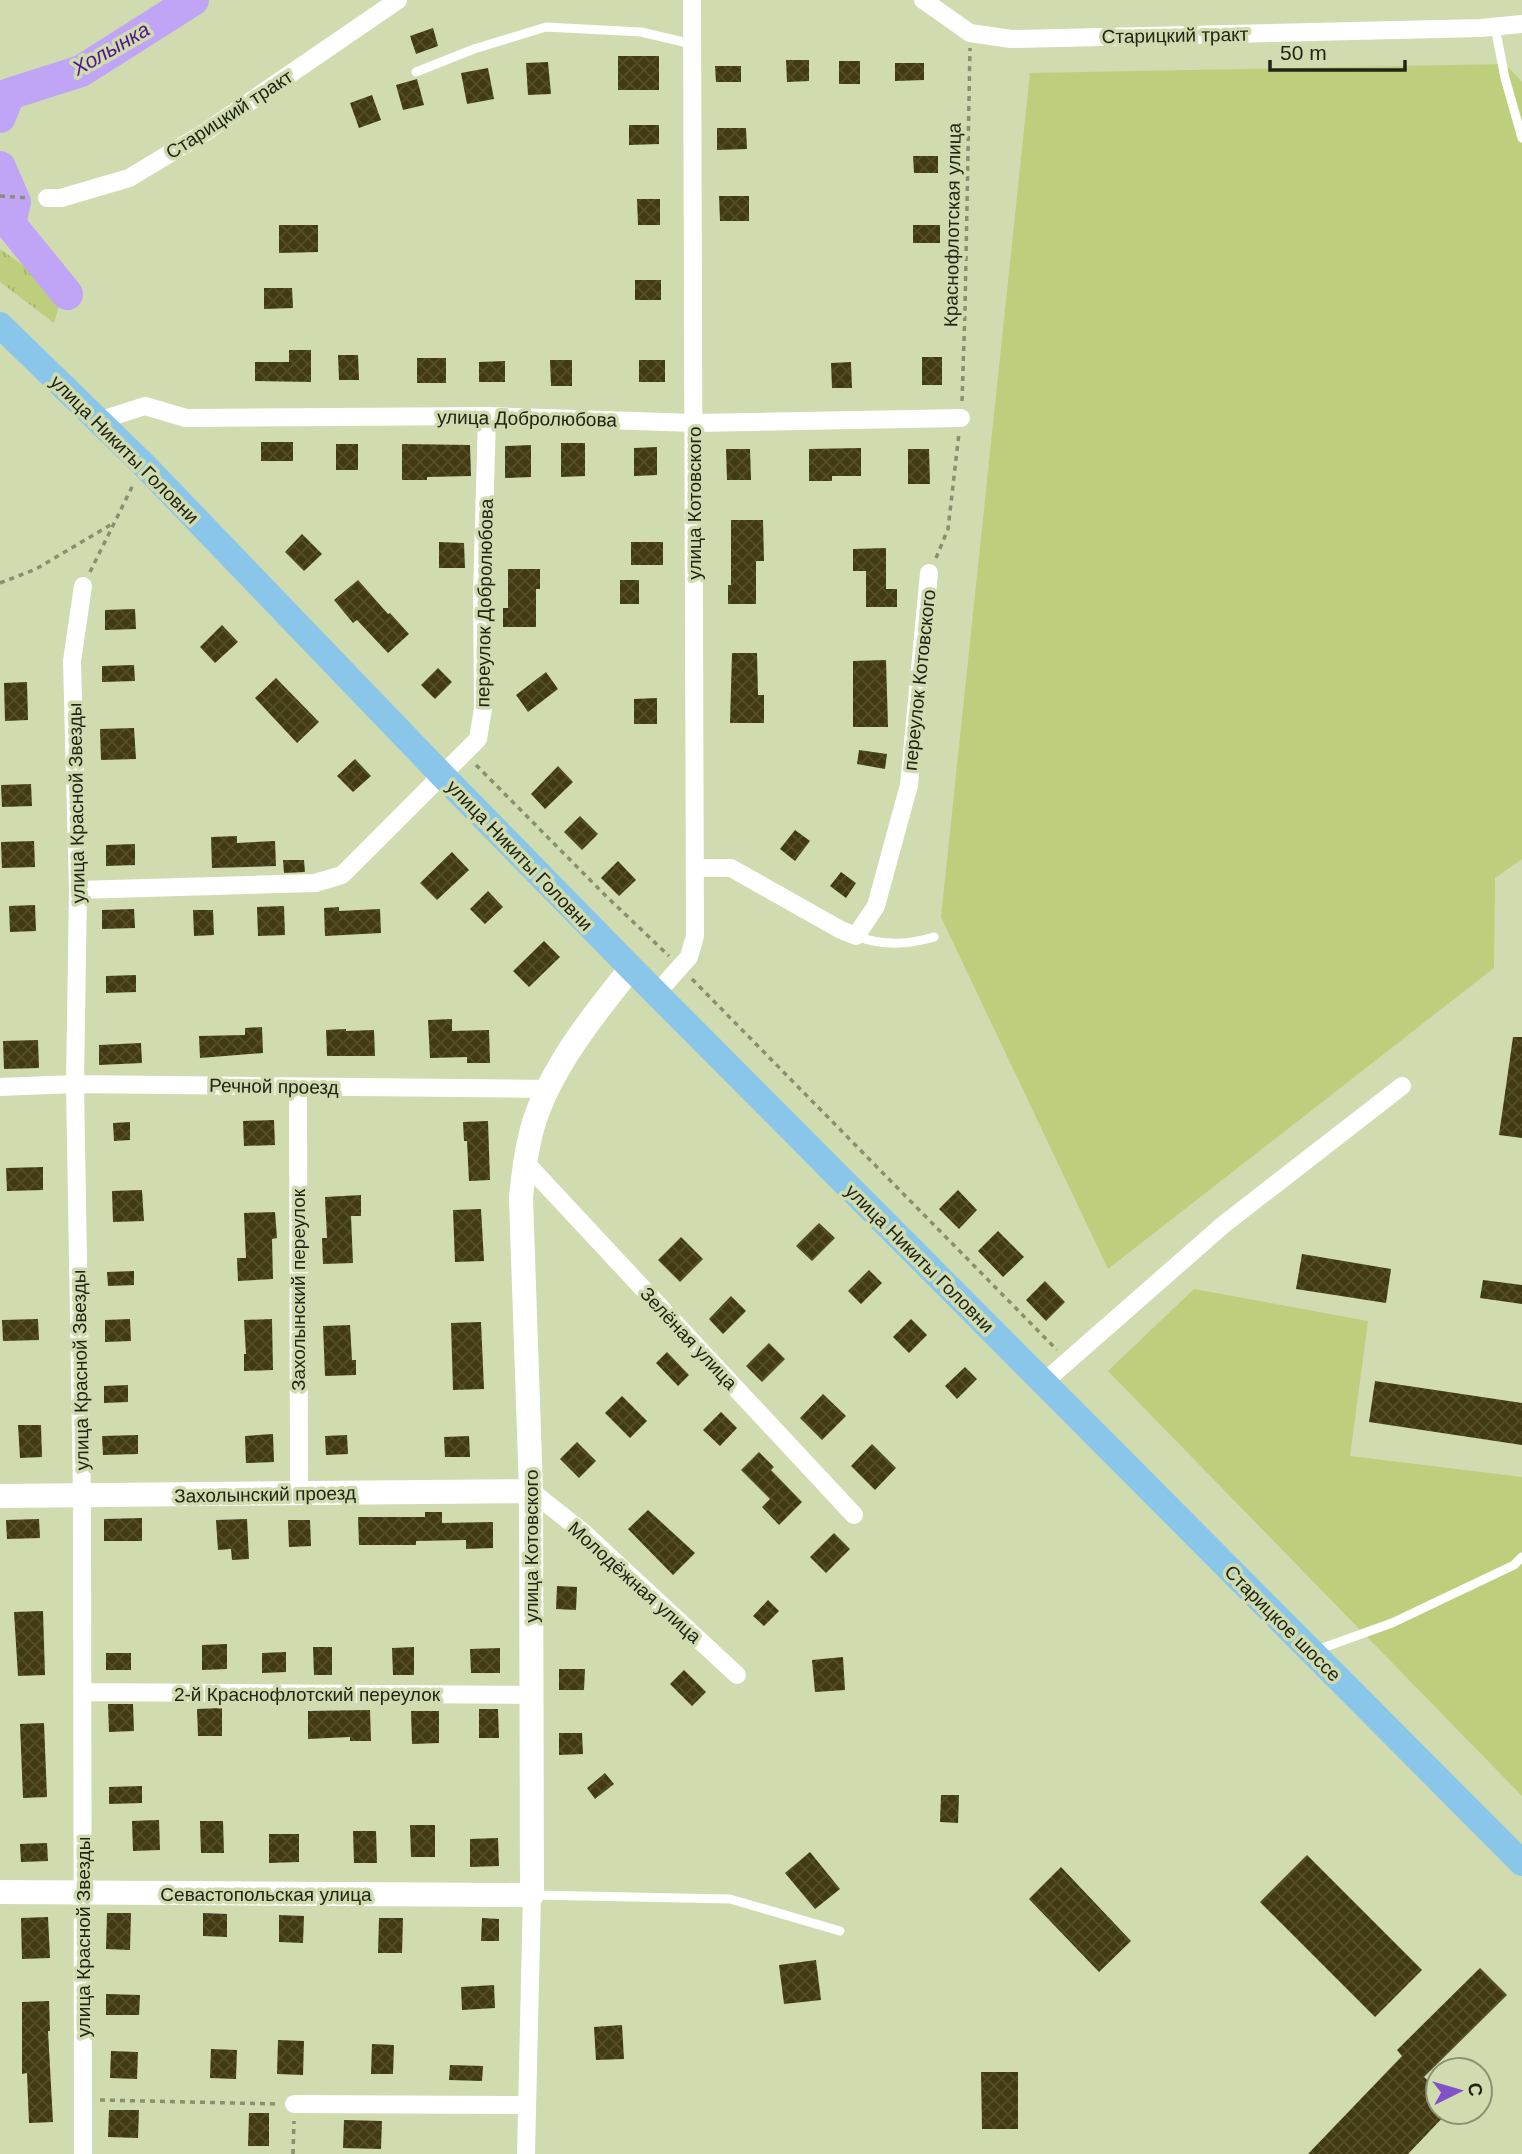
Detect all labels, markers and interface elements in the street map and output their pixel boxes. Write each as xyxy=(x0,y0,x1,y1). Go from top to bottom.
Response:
water label: Холынка xyxy=(67,17,153,80)
street label: Старицкий тракт xyxy=(1101,24,1249,47)
scale bar xyxy=(1270,28,1405,72)
text: 50 m xyxy=(1280,41,1327,64)
street label: Старицкий тракт xyxy=(162,65,297,163)
street label: Краснофлотская улица xyxy=(940,122,965,327)
street label: улица Никиты Головни xyxy=(46,371,203,528)
street label: улица Добролюбова xyxy=(437,406,618,431)
street label: улица Котовского xyxy=(684,426,705,580)
street label: переулок Добролюбова xyxy=(472,498,497,708)
street label: переулок Котовского xyxy=(900,588,939,772)
street label: улица Красной Звезды xyxy=(64,702,89,904)
street label: улица Никиты Головни xyxy=(442,776,597,935)
street label: Речной проезд xyxy=(209,1075,339,1098)
street label: улица Никиты Головни xyxy=(841,1180,998,1337)
street label: Захолынский переулок xyxy=(288,1188,309,1391)
street label: улица Красной Звезды xyxy=(68,1269,93,1471)
street label: Зелёная улица xyxy=(636,1283,742,1394)
street label: улица Котовского xyxy=(521,1469,542,1623)
street label: Захолынский проезд xyxy=(174,1482,356,1507)
street label: Молодёжная улица xyxy=(564,1517,705,1648)
street label: Старицкое шоссе xyxy=(1220,1561,1345,1686)
street label: 2-й Краснофлотский переулок xyxy=(174,1684,441,1705)
street label: улица Красной Звезды xyxy=(73,1837,94,2037)
street label: Севастопольская улица xyxy=(160,1884,372,1905)
north arrow xyxy=(1424,2056,1494,2126)
text: С xyxy=(1464,2082,1487,2098)

